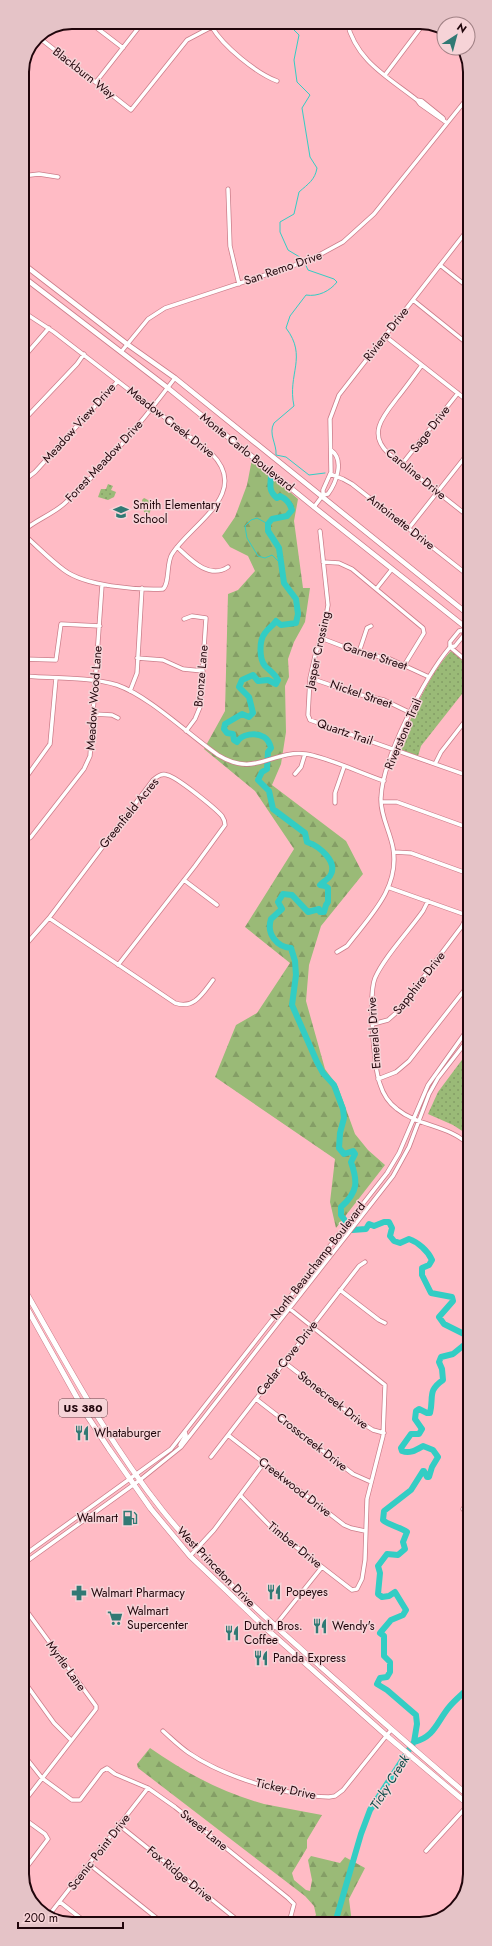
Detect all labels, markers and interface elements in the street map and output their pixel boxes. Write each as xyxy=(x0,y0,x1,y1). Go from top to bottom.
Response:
north arrow xyxy=(436,16,476,56)
text: N xyxy=(454,19,470,37)
street label: Blackburn Way xyxy=(49,43,120,104)
street label: San Remo Drive xyxy=(242,246,324,290)
street label: Riviera Drive xyxy=(359,303,413,365)
street label: Meadow View Drive xyxy=(38,379,120,467)
street label: Meadow Creek Drive xyxy=(123,382,219,462)
street label: Sage Drive xyxy=(406,402,454,456)
street label: Monte Carlo Boulevard xyxy=(196,408,298,496)
street label: Forest Meadow Drive xyxy=(61,416,147,506)
street label: Caroline Drive xyxy=(382,444,450,504)
street label: Antoinette Drive xyxy=(363,490,439,554)
place label: Smith Elementary School xyxy=(133,496,221,528)
school or university icon: Smith Elementary School xyxy=(112,503,130,521)
street label: Jasper Crossing xyxy=(301,610,335,692)
street label: Garnet Street xyxy=(340,637,410,675)
street label: Bronze Lane xyxy=(189,644,213,708)
street label: Meadow Wood Lane xyxy=(81,645,107,751)
street label: Nickel Street xyxy=(328,675,394,713)
street label: Riverstone Trail xyxy=(380,696,426,772)
street label: Quartz Trail xyxy=(315,714,375,750)
street label: Greenfield Acres xyxy=(95,774,163,852)
street label: Sapphire Drive xyxy=(389,948,449,1018)
street label: Emerald Drive xyxy=(363,997,385,1069)
street label: North Beauchamp Boulevard xyxy=(266,1198,370,1324)
street label: Cedar Cove Drive xyxy=(252,1317,322,1399)
street label: Stonecreek Drive xyxy=(294,1366,372,1434)
road number: US 380 xyxy=(59,1399,107,1417)
street label: Crosscreek Drive xyxy=(273,1408,351,1476)
restaurant icon: Whataburger xyxy=(73,1424,91,1442)
place label: Whataburger xyxy=(94,1424,162,1442)
street label: Creekwood Drive xyxy=(255,1453,335,1521)
place label: Walmart xyxy=(77,1509,118,1527)
fuel station icon: Walmart xyxy=(121,1509,139,1527)
street label: Timber Drive xyxy=(264,1517,326,1573)
street label: West Princeton Drive xyxy=(173,1523,259,1611)
restaurant icon: Popeyes xyxy=(265,1583,283,1601)
place label: Popeyes xyxy=(286,1583,328,1601)
pharmacy icon: Walmart Pharmacy xyxy=(70,1584,88,1602)
place label: Walmart Pharmacy xyxy=(91,1584,186,1602)
place label: Walmart Supercenter xyxy=(127,1602,189,1634)
supermarket icon: Walmart Supercenter xyxy=(106,1609,124,1627)
place label: Dutch Bros. Coffee xyxy=(244,1617,303,1649)
restaurant icon: Wendy's xyxy=(311,1617,329,1635)
place label: Wendy's xyxy=(332,1617,375,1635)
restaurant icon: Dutch Bros. Coffee xyxy=(223,1624,241,1642)
street label: Myrtle Lane xyxy=(42,1637,90,1695)
restaurant icon: Panda Express xyxy=(252,1649,270,1667)
place label: Panda Express xyxy=(273,1649,346,1667)
water label: Ticky Creek xyxy=(365,1751,414,1813)
street label: Tickey Drive xyxy=(254,1774,318,1804)
street label: Sweet Lane xyxy=(176,1805,232,1855)
street label: Scenic Point Drive xyxy=(63,1810,135,1894)
street label: Fox Ridge Drive xyxy=(143,1842,217,1906)
scale bar xyxy=(18,1904,123,1930)
text: 200 m xyxy=(24,1909,58,1927)

